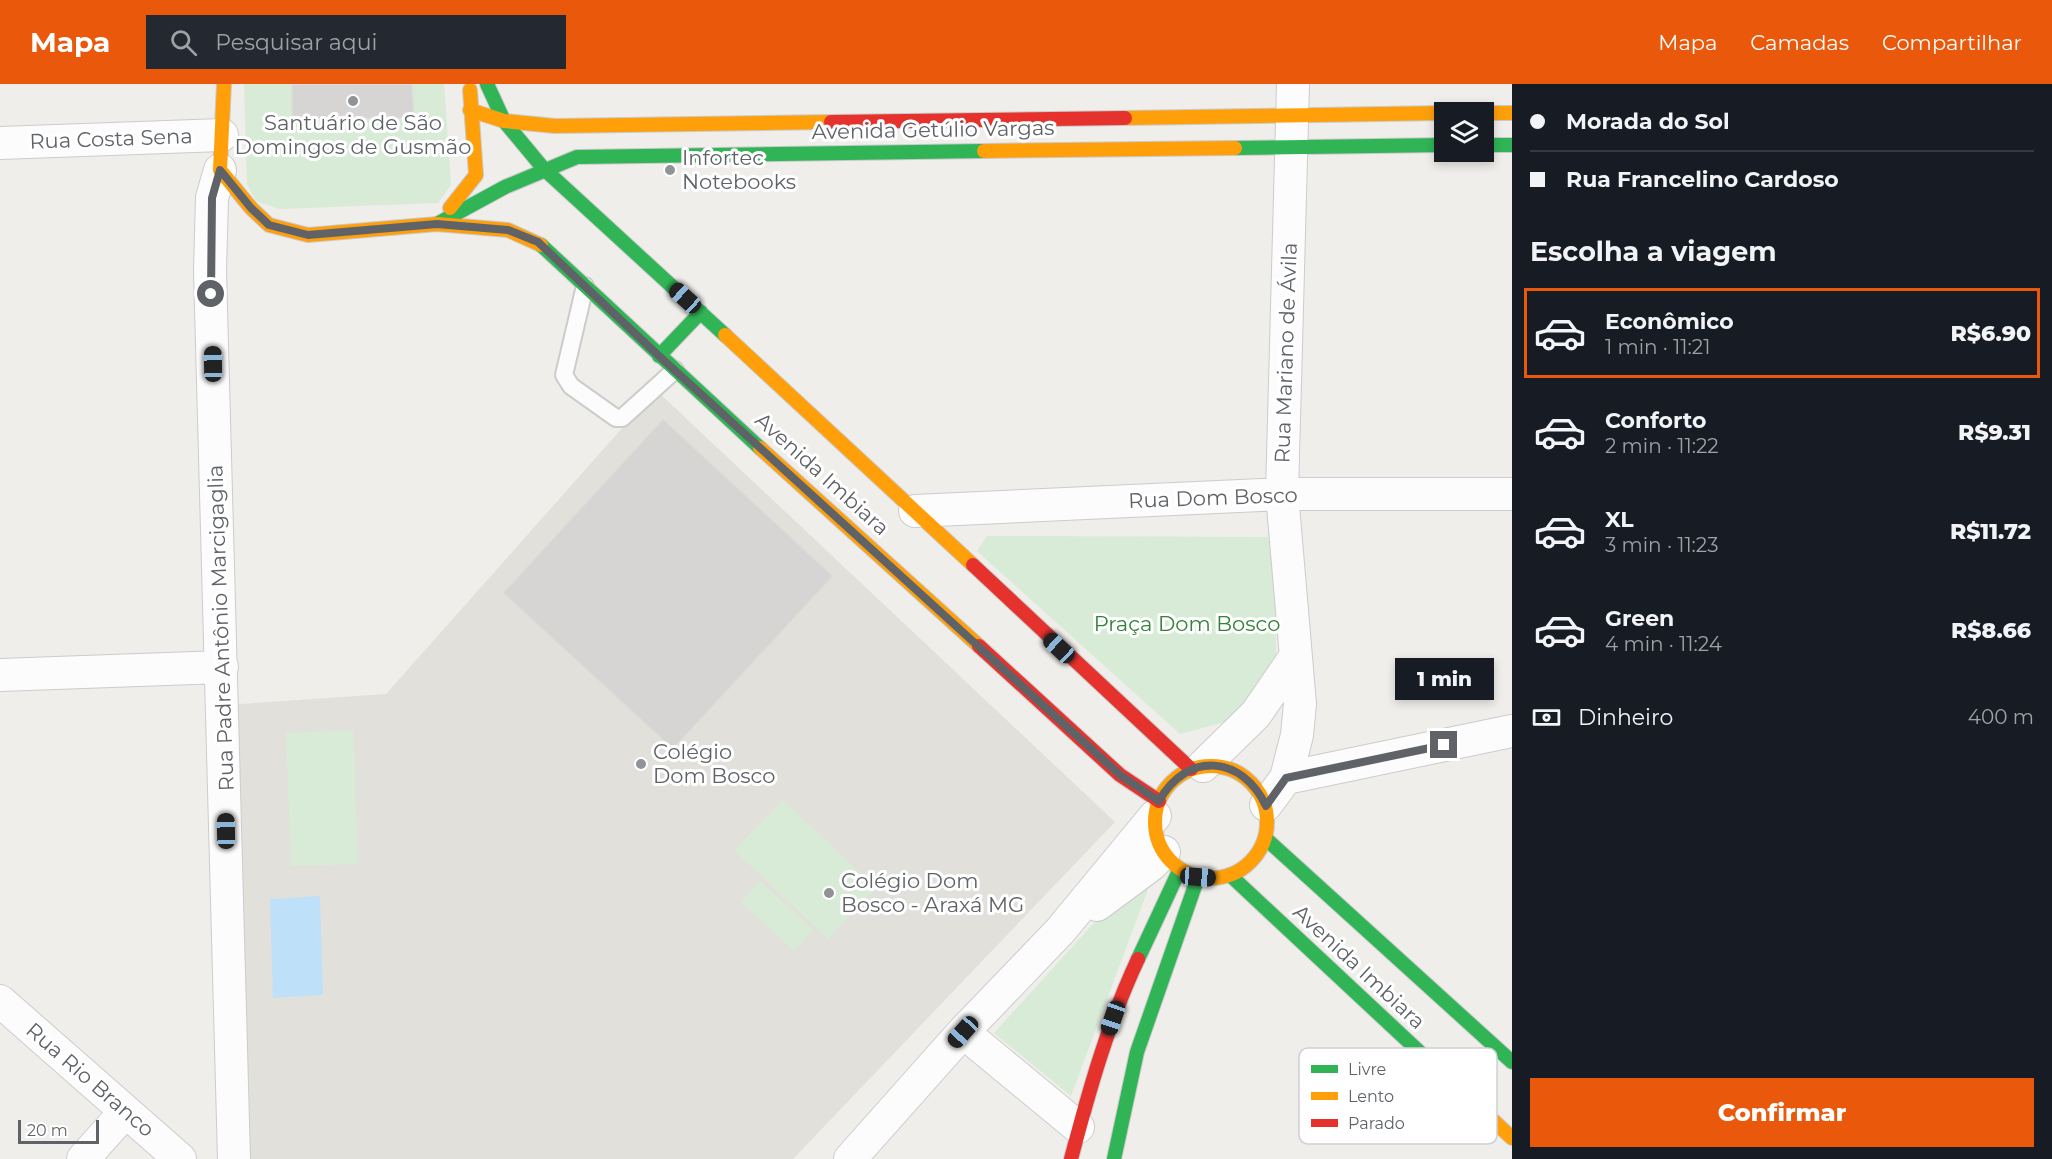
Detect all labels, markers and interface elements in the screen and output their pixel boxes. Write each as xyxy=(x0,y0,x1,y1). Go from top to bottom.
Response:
search box xyxy=(146,15,566,69)
text: Mapa xyxy=(30,25,110,59)
icon: search xyxy=(167,26,200,59)
text: Pesquisar aqui xyxy=(215,29,377,56)
text: Mapa xyxy=(1658,30,1717,55)
text: Camadas xyxy=(1750,30,1849,55)
text: Compartilhar xyxy=(1882,30,2022,55)
marker: Santuário de São Domingos de Gusmão xyxy=(346,94,360,108)
map controls xyxy=(1434,102,1494,162)
button: layers xyxy=(1434,102,1494,162)
text: Morada do Sol xyxy=(1566,108,1730,135)
place label: Santuário de São Domingos de Gusmão xyxy=(235,110,471,159)
street label: Avenida Getúlio Vargas xyxy=(811,115,1055,144)
street label: Rua Costa Sena xyxy=(29,123,193,154)
place label: Infortec Notebooks xyxy=(682,145,796,194)
marker: Infortec Notebooks xyxy=(663,163,677,177)
text: Rua Francelino Cardoso xyxy=(1566,166,1839,193)
text: Escolha a viagem xyxy=(1530,235,1777,268)
street label: Rua Mariano de Ávila xyxy=(1269,242,1302,464)
car xyxy=(666,279,704,317)
route start xyxy=(197,280,224,307)
icon: car xyxy=(1533,306,1587,360)
text: Econômico xyxy=(1605,308,1734,335)
text: R$6.90 xyxy=(1950,320,2031,347)
text: 1 min · 11:21 xyxy=(1605,335,1710,359)
car xyxy=(204,346,222,382)
icon: car xyxy=(1533,405,1587,459)
street label: Avenida Imbiara xyxy=(750,407,894,540)
text: Conforto xyxy=(1605,407,1706,434)
text: R$9.31 xyxy=(1958,419,2031,446)
text: 2 min · 11:22 xyxy=(1605,434,1719,458)
street label: Rua Padre Antônio Marcigaglia xyxy=(202,464,239,792)
street label: Rua Dom Bosco xyxy=(1128,482,1298,513)
icon: car xyxy=(1533,504,1587,558)
text: XL xyxy=(1605,506,1634,533)
text: R$11.72 xyxy=(1950,518,2031,545)
text: 3 min · 11:23 xyxy=(1605,533,1718,557)
icon: car xyxy=(1533,603,1587,657)
text: Green xyxy=(1605,605,1674,632)
park label: Praça Dom Bosco xyxy=(1094,611,1280,636)
text: R$8.66 xyxy=(1951,617,2031,644)
car xyxy=(1040,629,1078,667)
text: 4 min · 11:24 xyxy=(1605,632,1722,656)
callout: 1 min xyxy=(1394,658,1494,700)
text: 1 min xyxy=(1417,667,1472,691)
icon: cash xyxy=(1530,701,1563,734)
text: Dinheiro xyxy=(1578,704,1673,731)
text: 400 m xyxy=(1968,705,2034,729)
route end xyxy=(1430,731,1457,758)
place label: Colégio Dom Bosco xyxy=(653,739,775,788)
marker: Colégio Dom Bosco xyxy=(634,757,648,771)
car xyxy=(217,813,235,849)
car xyxy=(1179,867,1217,887)
place label: Colégio Dom Bosco - Araxá MG xyxy=(841,868,1024,917)
marker: Colégio Dom Bosco - Araxá MG xyxy=(822,886,836,900)
street label: Avenida Imbiara xyxy=(1288,899,1430,1034)
car xyxy=(1099,998,1127,1038)
car xyxy=(944,1013,982,1051)
street label: Rua Rio Branco xyxy=(21,1017,159,1142)
legend xyxy=(1299,1048,1497,1144)
text: Livre xyxy=(1348,1060,1386,1079)
button: Confirmar xyxy=(1530,1078,2034,1147)
text: Lento xyxy=(1348,1087,1394,1106)
text: Parado xyxy=(1348,1114,1405,1133)
scale bar xyxy=(18,1117,99,1144)
text: 20 m xyxy=(27,1121,68,1140)

